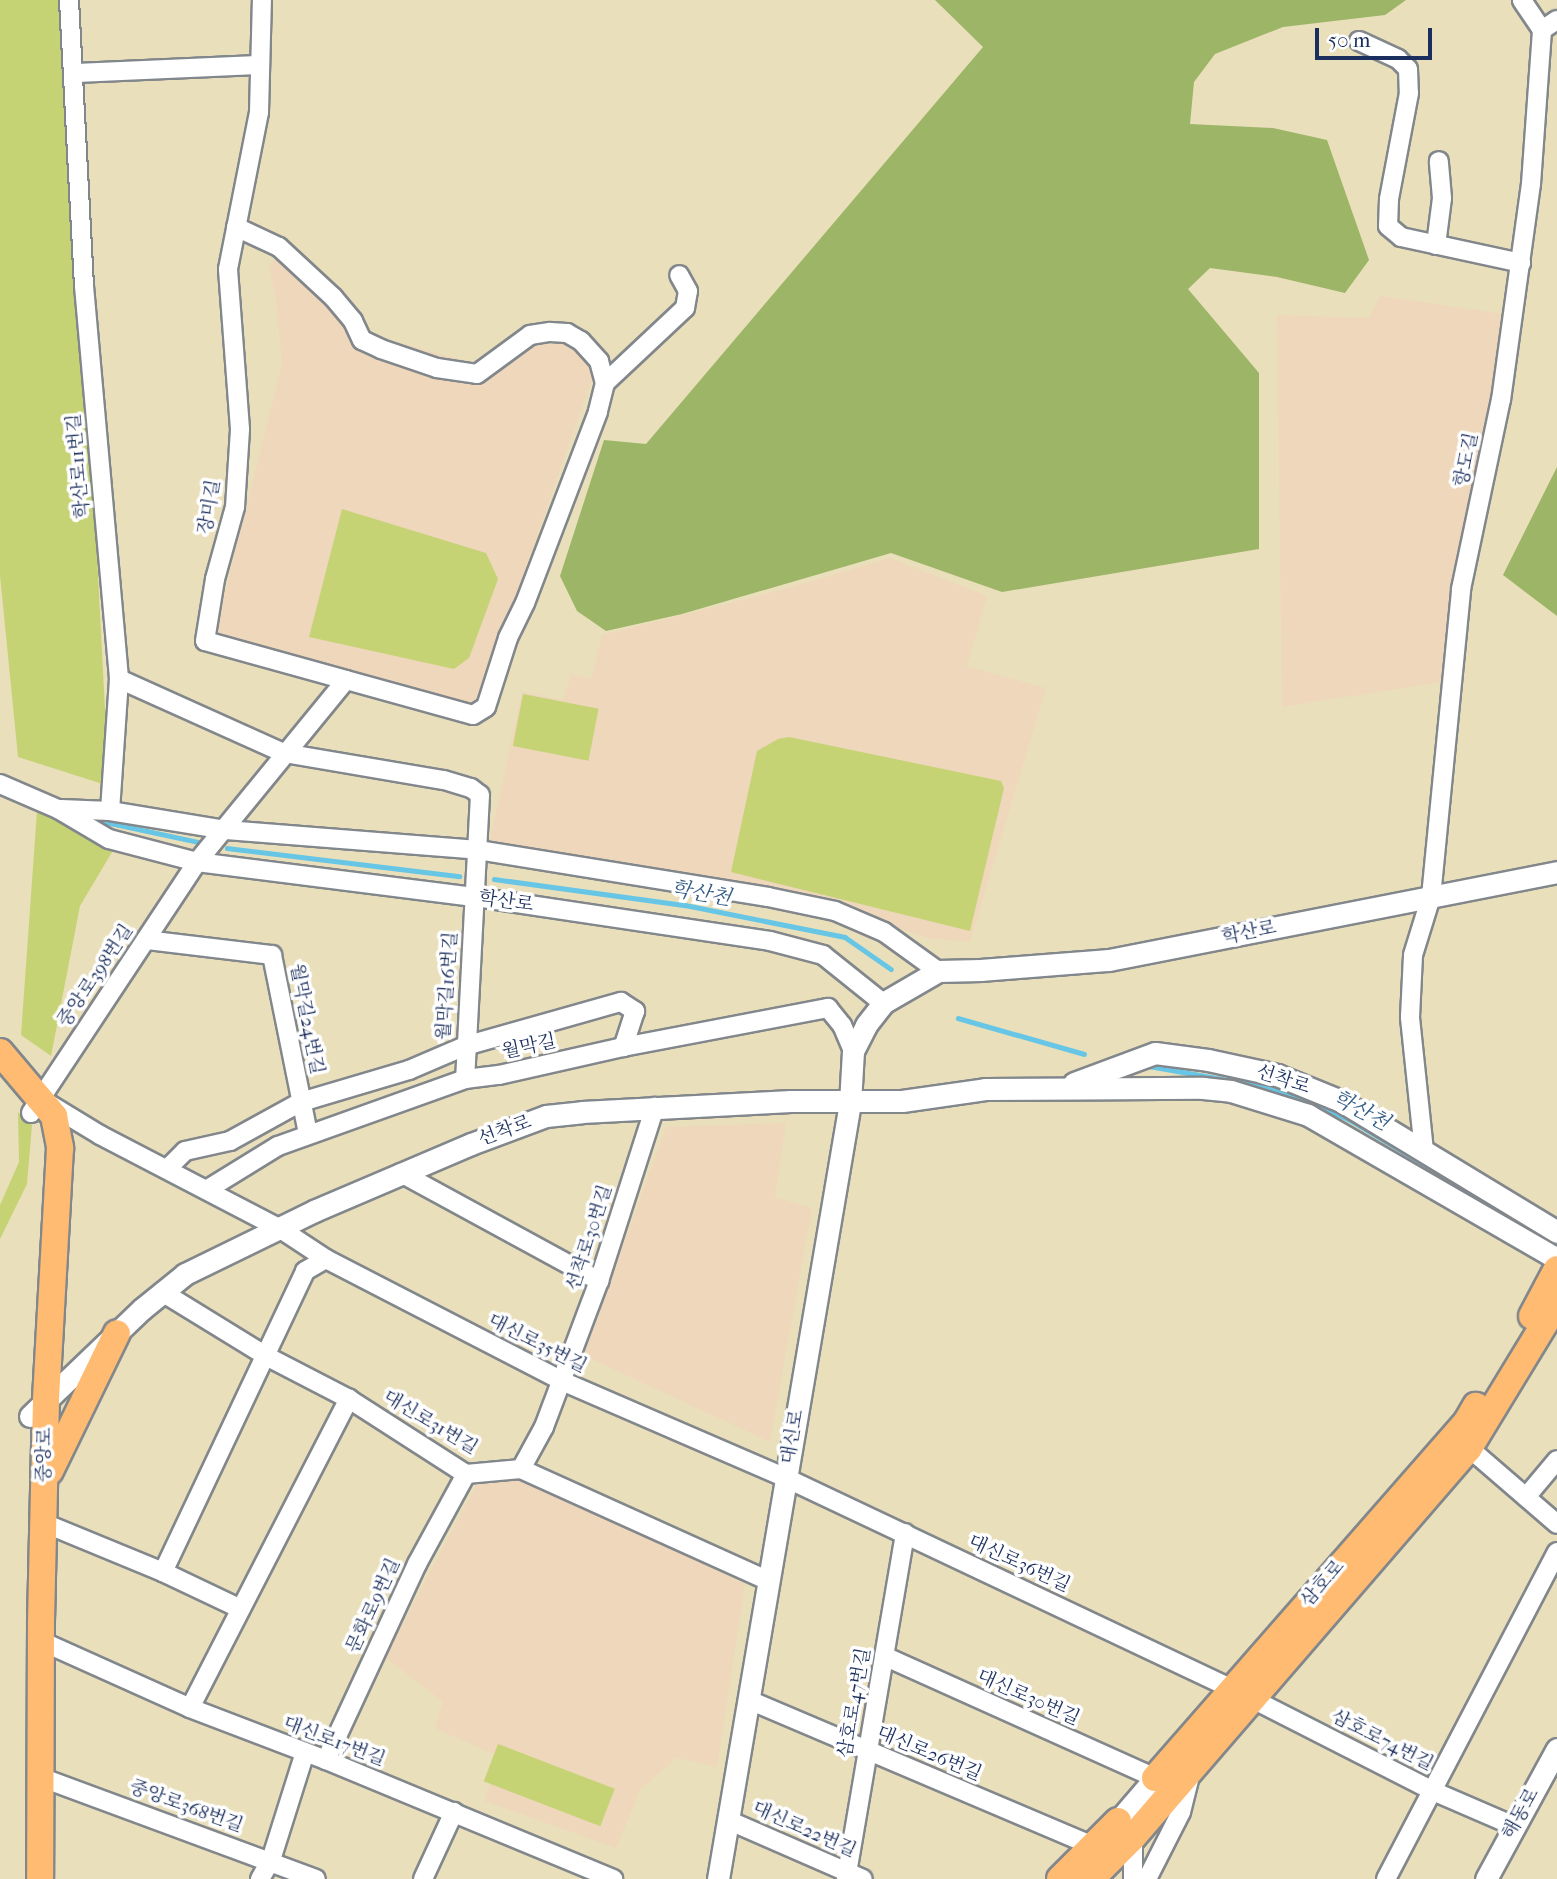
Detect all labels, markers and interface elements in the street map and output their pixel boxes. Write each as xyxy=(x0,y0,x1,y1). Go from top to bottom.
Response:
scale bar xyxy=(1319,14,1436,58)
text: 50 m xyxy=(1328,28,1371,52)
street label: 학산로11번길 xyxy=(63,413,95,519)
street label: 항도길 xyxy=(1450,431,1484,489)
street label: 장미길 xyxy=(194,478,226,536)
water label: 학산천 xyxy=(669,875,733,911)
street label: 학산로 xyxy=(477,887,535,917)
street label: 학산로 xyxy=(1220,917,1278,949)
street label: 중앙로398번길 xyxy=(53,920,139,1032)
street label: 월막길16번길 xyxy=(433,931,463,1041)
street label: 월막길24번길 xyxy=(284,961,328,1077)
street label: 월막길 xyxy=(500,1030,558,1064)
street label: 선착로 xyxy=(1253,1061,1313,1099)
water label: 학산천 xyxy=(1328,1085,1394,1135)
street label: 선착로 xyxy=(475,1111,535,1151)
street label: 선착로30번길 xyxy=(562,1182,618,1294)
street label: 대신로35번길 xyxy=(484,1309,590,1379)
street label: 대신로31번길 xyxy=(379,1386,481,1460)
street label: 대신로 xyxy=(777,1408,809,1466)
street label: 중앙로 xyxy=(33,1427,57,1483)
street label: 대신로36번길 xyxy=(964,1530,1074,1598)
street label: 문화로9번길 xyxy=(342,1555,406,1657)
street label: 삼호로 xyxy=(1296,1556,1350,1612)
street label: 삼호로47번길 xyxy=(834,1646,876,1760)
street label: 대신로30번길 xyxy=(973,1665,1083,1731)
street label: 삼호로74번길 xyxy=(1327,1706,1437,1776)
street label: 대신로17번길 xyxy=(280,1712,388,1772)
street label: 대신로26번길 xyxy=(873,1722,985,1786)
street label: 중앙로368번길 xyxy=(126,1776,246,1838)
street label: 해동로 xyxy=(1498,1784,1544,1844)
street label: 대신로22번길 xyxy=(749,1797,859,1863)

